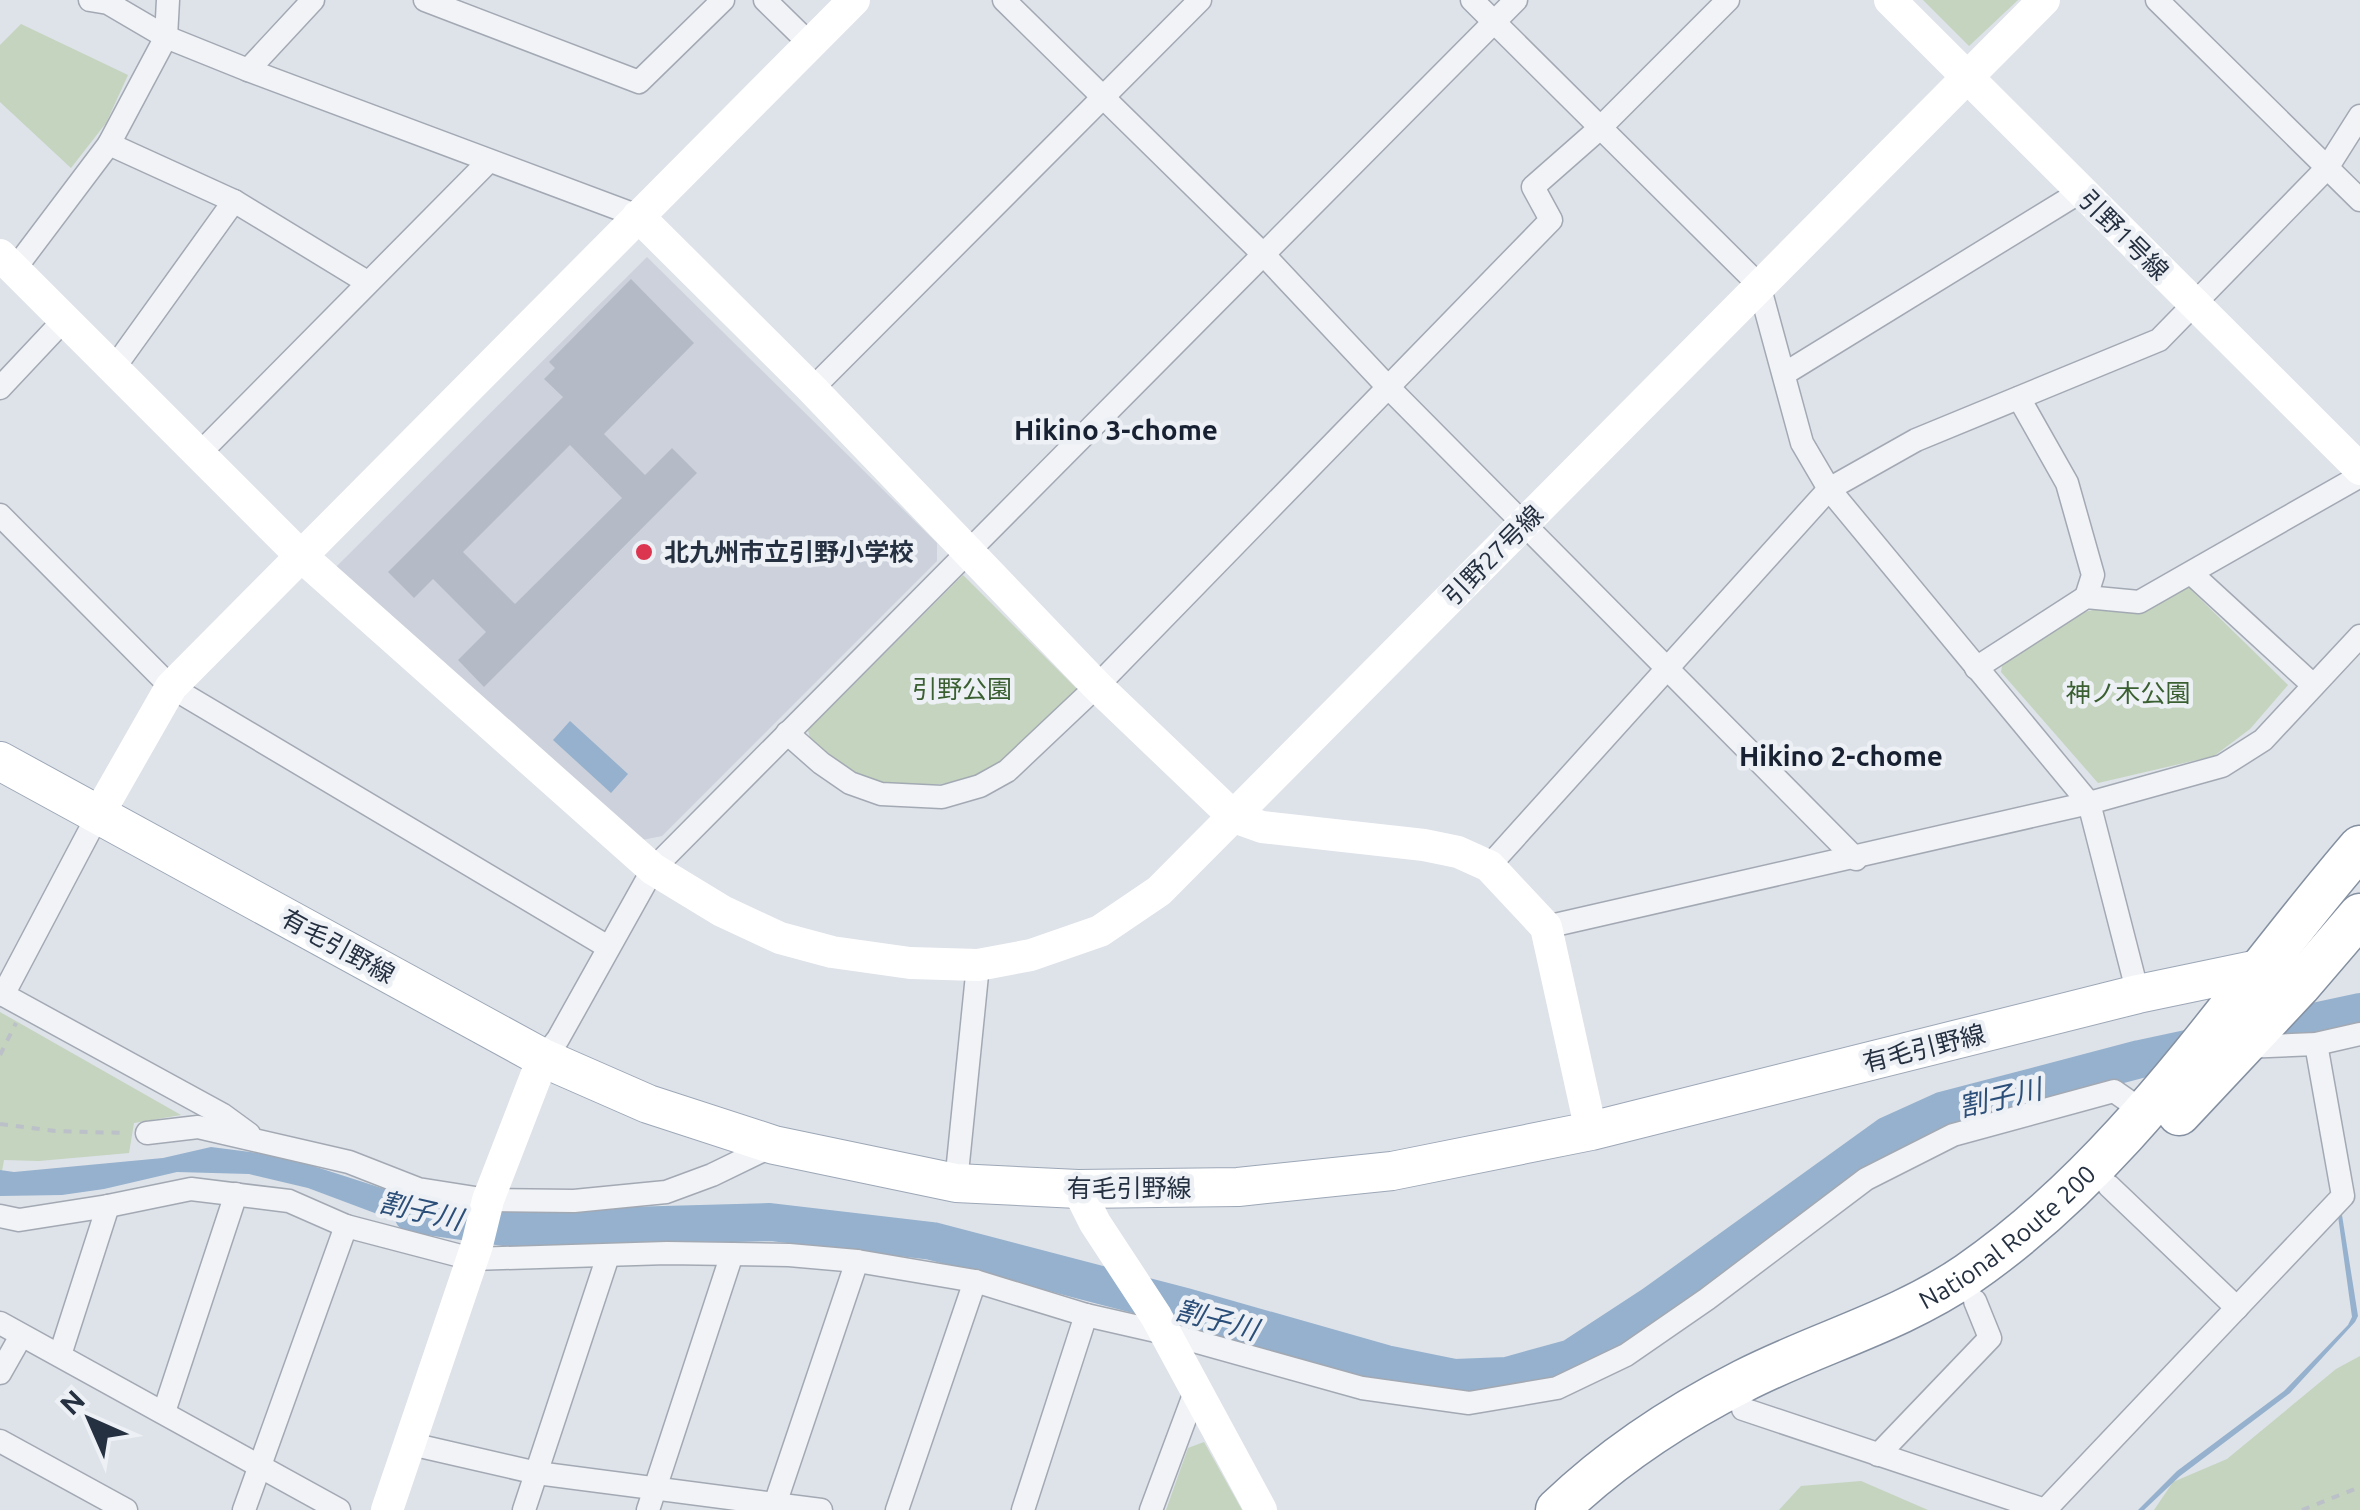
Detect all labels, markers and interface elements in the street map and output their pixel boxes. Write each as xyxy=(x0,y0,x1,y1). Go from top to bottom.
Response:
street label: 引野1号線 xyxy=(2074,185,2174,285)
district label: Hikino 3-chome xyxy=(1014,414,1218,445)
street label: 引野27号線 xyxy=(1438,500,1548,610)
place label: 北九州市立引野小学校 xyxy=(664,538,914,566)
marker: 北九州市立引野小学校 xyxy=(633,541,655,563)
park label: 引野公園 xyxy=(912,675,1012,703)
park label: 神ノ木公園 xyxy=(2065,679,2191,707)
district label: Hikino 2-chome xyxy=(1739,740,1943,771)
street label: 有毛引野線 xyxy=(277,903,399,989)
street label: 有毛引野線 xyxy=(1860,1019,1988,1077)
water label: 割子川 xyxy=(1956,1072,2047,1122)
street label: National Route 200 xyxy=(1914,1160,2101,1315)
street label: 有毛引野線 xyxy=(1066,1174,1192,1202)
water label: 割子川 xyxy=(377,1185,468,1235)
water label: 割子川 xyxy=(1172,1293,1264,1346)
north arrow xyxy=(40,1370,140,1470)
text: N xyxy=(54,1384,90,1420)

